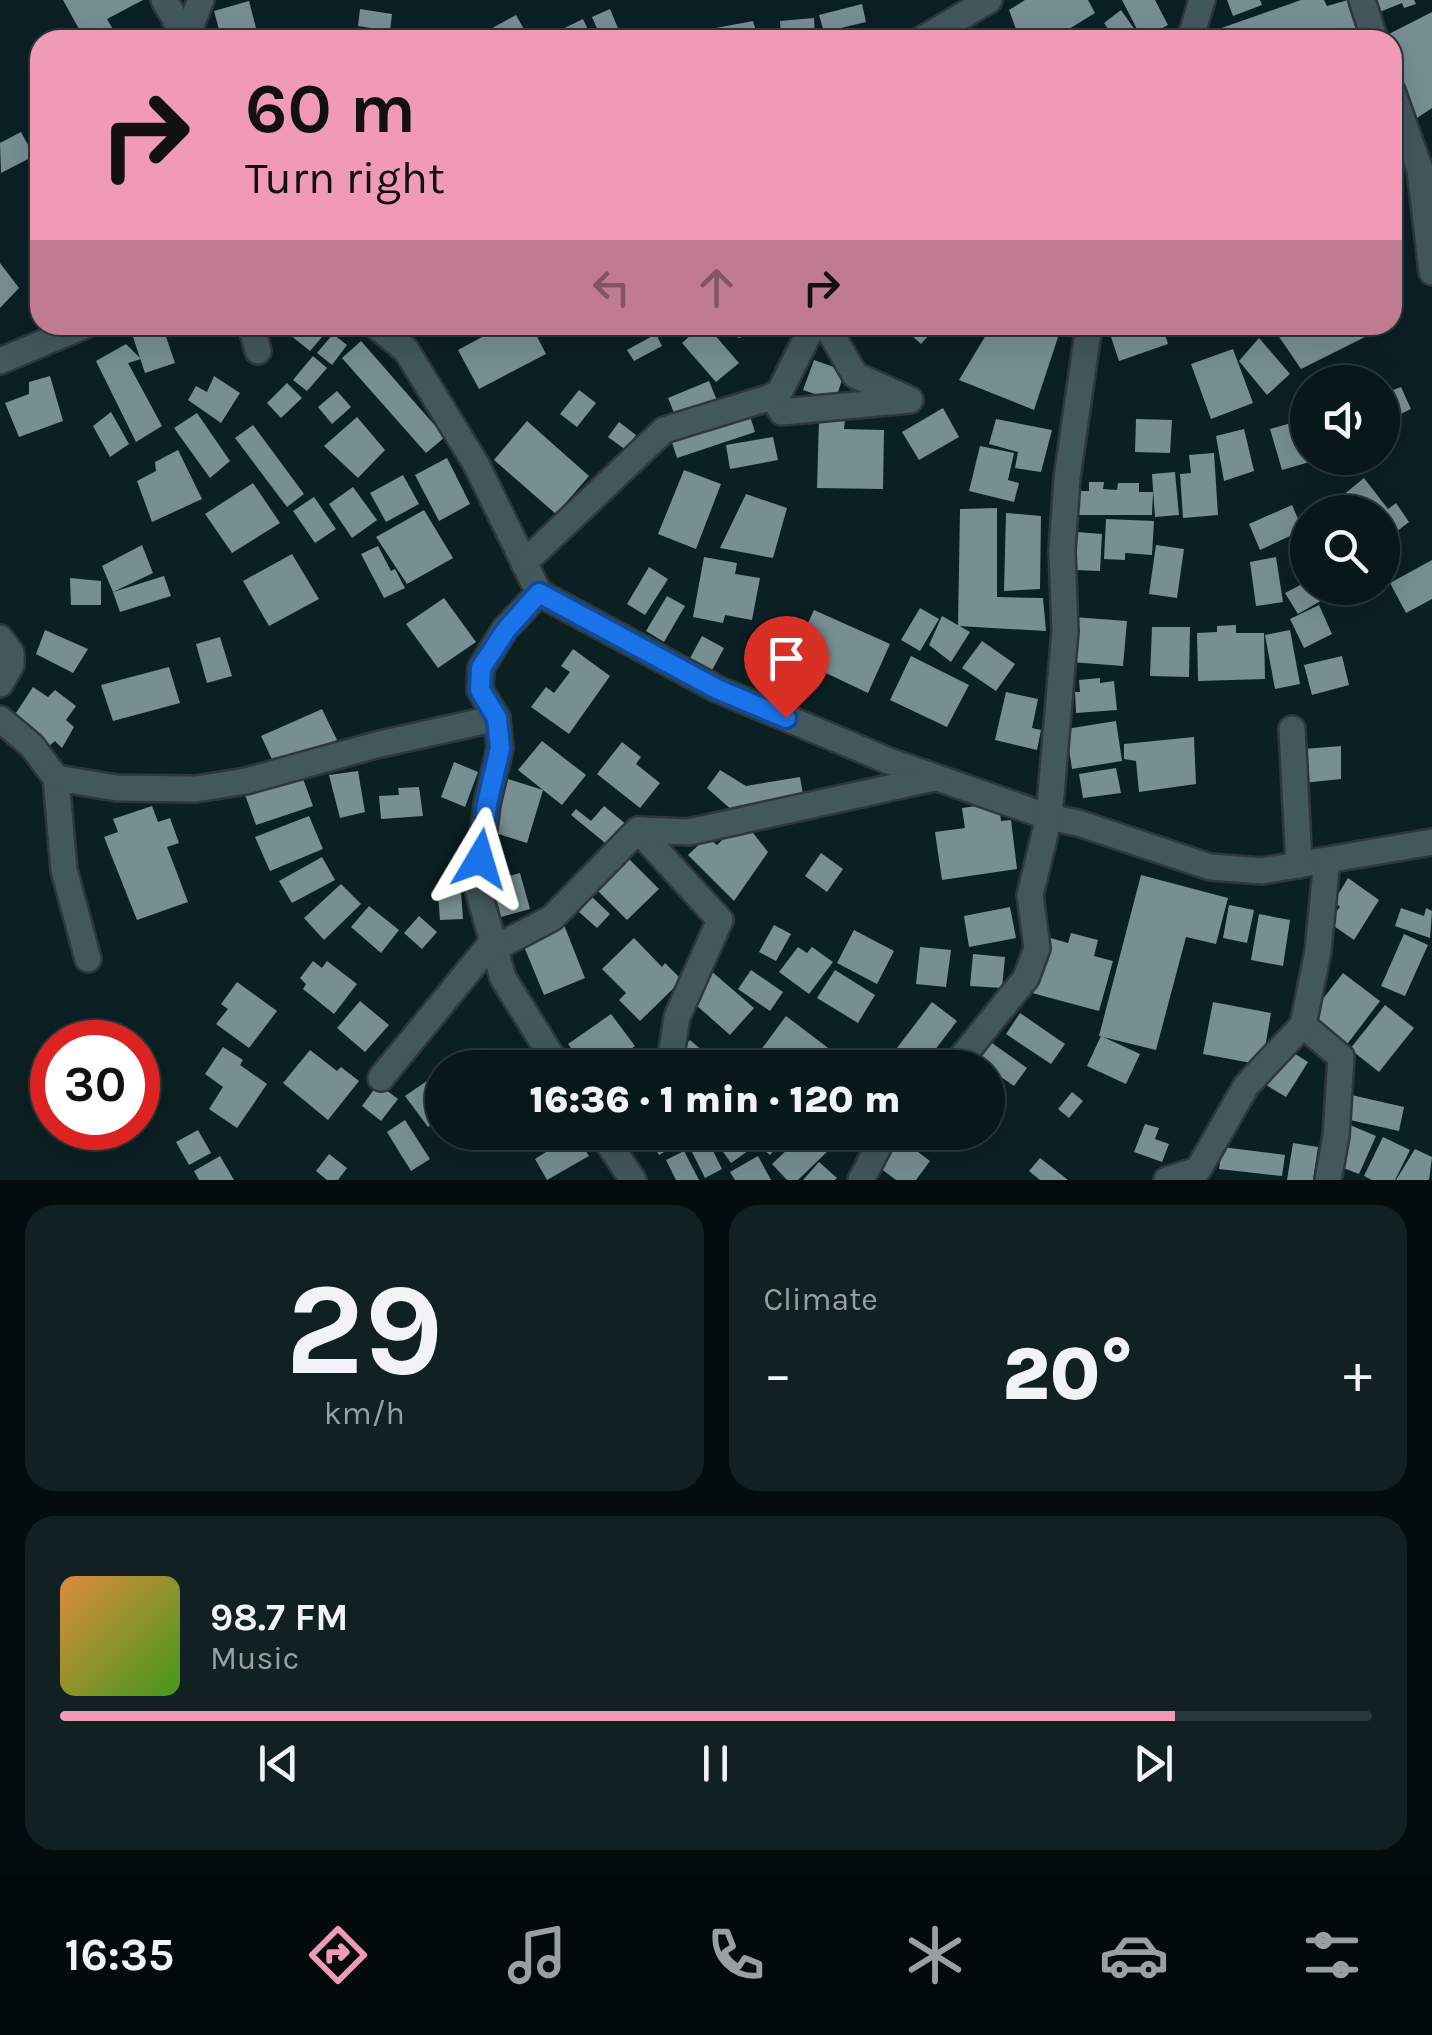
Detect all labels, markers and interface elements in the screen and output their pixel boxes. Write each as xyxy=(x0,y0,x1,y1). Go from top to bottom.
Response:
text: 60 m xyxy=(245,68,416,150)
icon: right xyxy=(80,70,210,200)
text: Turn right xyxy=(245,152,445,204)
icon: left xyxy=(584,260,639,315)
icon: ahead xyxy=(689,260,744,315)
icon: right xyxy=(794,260,849,315)
map controls xyxy=(1290,365,1400,605)
button: sound xyxy=(1290,365,1400,475)
button: search xyxy=(1290,495,1400,605)
pin xyxy=(744,616,829,719)
icon: arrive xyxy=(759,631,814,686)
position arrow xyxy=(428,807,532,911)
speed limit sign: 30 xyxy=(30,1020,160,1150)
text: 16:36 · 1 min · 120 m xyxy=(530,1077,900,1122)
text: 29 xyxy=(285,1254,443,1406)
text: Climate xyxy=(764,1281,878,1318)
text: 20° xyxy=(1002,1330,1133,1418)
text: − xyxy=(764,1342,792,1406)
text: + xyxy=(1343,1342,1372,1406)
text: km/h xyxy=(324,1395,405,1432)
text: 98.7 FM xyxy=(210,1595,348,1640)
text: Music xyxy=(210,1640,299,1677)
icon: previous xyxy=(251,1736,306,1791)
icon: pause xyxy=(688,1736,743,1791)
icon: next xyxy=(1126,1736,1181,1791)
icon: directions xyxy=(303,1920,373,1990)
icon: music xyxy=(502,1920,572,1990)
icon: phone xyxy=(701,1920,771,1990)
icon: climate xyxy=(900,1920,970,1990)
icon: car xyxy=(1099,1920,1169,1990)
icon: filters xyxy=(1297,1920,1367,1990)
text: 16:35 xyxy=(64,1929,174,1981)

